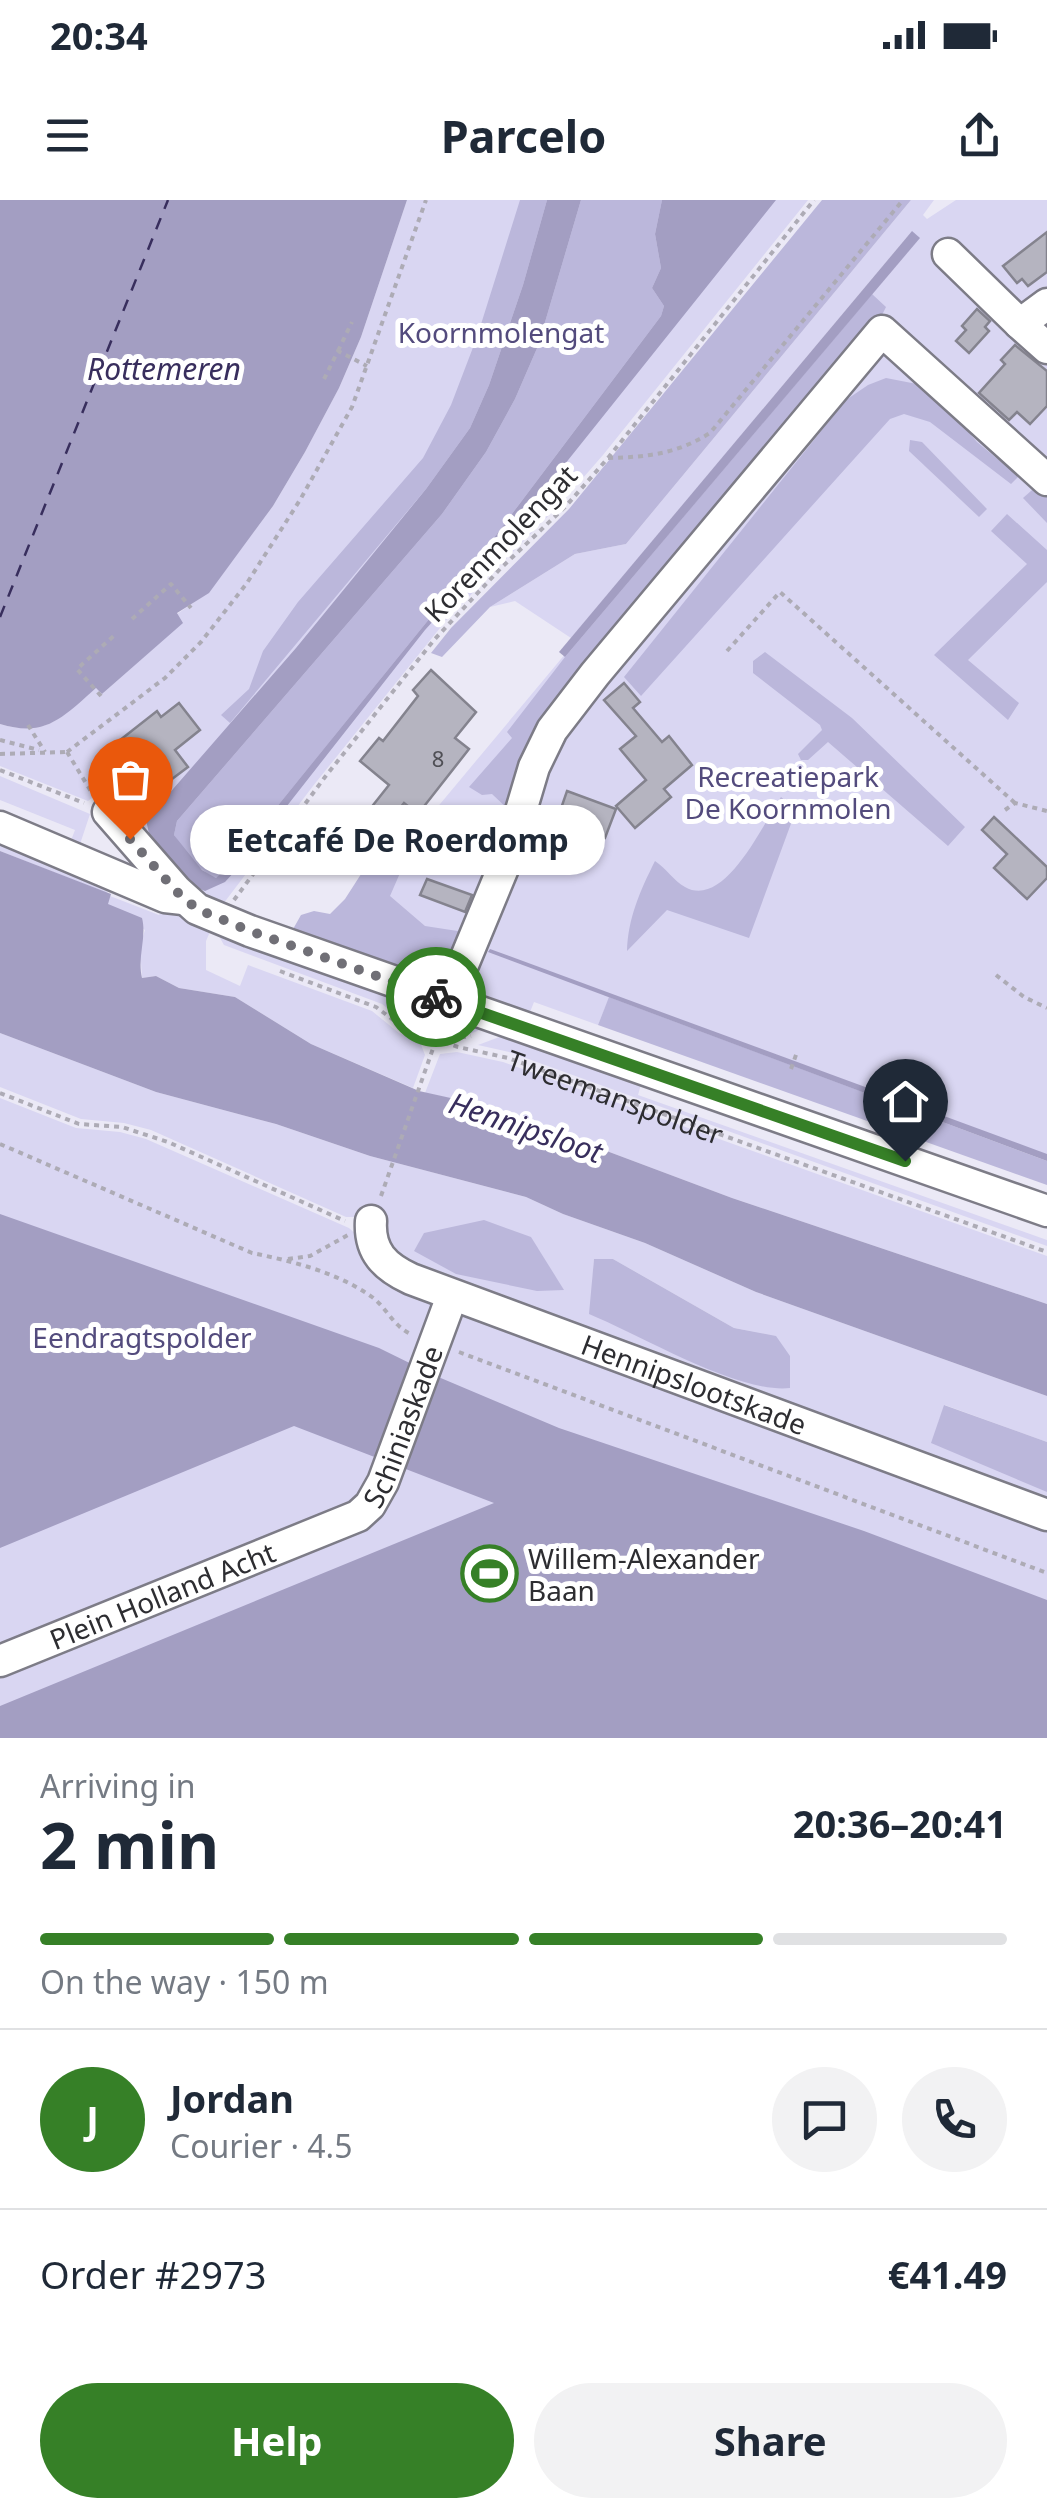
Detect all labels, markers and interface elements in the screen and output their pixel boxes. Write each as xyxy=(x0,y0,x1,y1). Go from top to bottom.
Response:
text: 20:34 xyxy=(50,9,148,61)
text: Parcelo xyxy=(441,105,606,166)
icon: menu xyxy=(40,108,95,163)
icon: share xyxy=(952,108,1007,163)
park label: Koornmolengat xyxy=(398,313,604,351)
water label: Rottemeren xyxy=(87,348,241,389)
street label: Korenmolengat xyxy=(415,456,585,630)
pin xyxy=(88,737,173,840)
house number: 8 xyxy=(432,743,444,773)
icon: bag xyxy=(103,752,158,807)
park label: Recreatiepark De Koornmolen xyxy=(684,757,892,827)
callout: Eetcafé De Roerdomp xyxy=(190,804,605,874)
text: Eetcafé De Roerdomp xyxy=(226,818,569,861)
courier xyxy=(386,947,486,1047)
icon: bike xyxy=(409,970,464,1025)
street label: Tweemanspolder xyxy=(502,1040,729,1153)
pin xyxy=(863,1059,948,1162)
icon: home xyxy=(878,1074,933,1129)
water label: Hennipsloot xyxy=(444,1082,609,1173)
park label: Eendragtspolder xyxy=(32,1318,252,1356)
street label: Hennipslootskade xyxy=(576,1325,812,1443)
street label: Schiniaskade xyxy=(354,1340,451,1514)
street label: Plein Holland Acht xyxy=(44,1533,281,1658)
place label: Willem-Alexander Baan xyxy=(528,1539,760,1609)
sports icon: Willem-Alexander Baan xyxy=(459,1544,519,1604)
text: Arriving in xyxy=(40,1764,195,1807)
text: 20:36–20:41 xyxy=(793,1797,1007,1849)
text: 2 min xyxy=(40,1800,219,1888)
text: On the way · 150 m xyxy=(40,1960,329,2003)
button: chat xyxy=(772,2067,877,2172)
button: phone xyxy=(902,2067,1007,2172)
text: Jordan xyxy=(170,2072,294,2124)
text: J xyxy=(86,2093,99,2145)
text: Courier · 4.5 xyxy=(170,2124,353,2167)
text: Order #2973 xyxy=(40,2248,266,2300)
text: €41.49 xyxy=(888,2248,1007,2300)
button: Help xyxy=(40,2383,514,2498)
button: Share xyxy=(534,2383,1007,2498)

